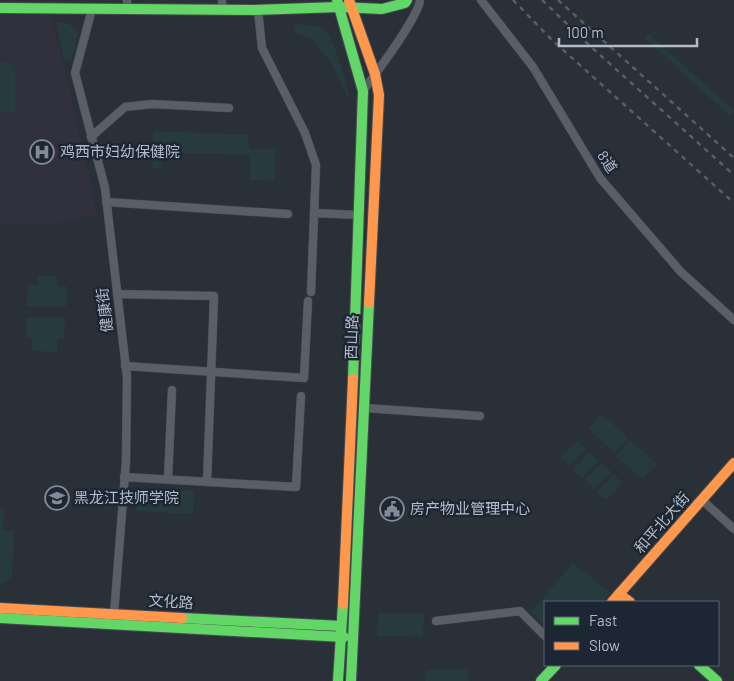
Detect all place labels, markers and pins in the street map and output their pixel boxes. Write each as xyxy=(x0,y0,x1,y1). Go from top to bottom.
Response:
hospital icon: 鸡西市妇幼保健院 xyxy=(29,139,55,165)
place label: 鸡西市妇幼保健院 xyxy=(60,142,180,160)
school or university icon: 黑龙江技师学院 xyxy=(44,485,70,511)
place label: 黑龙江技师学院 xyxy=(74,488,179,506)
public building icon: 房产物业管理中心 xyxy=(379,496,405,522)
place label: 房产物业管理中心 xyxy=(410,499,530,517)

